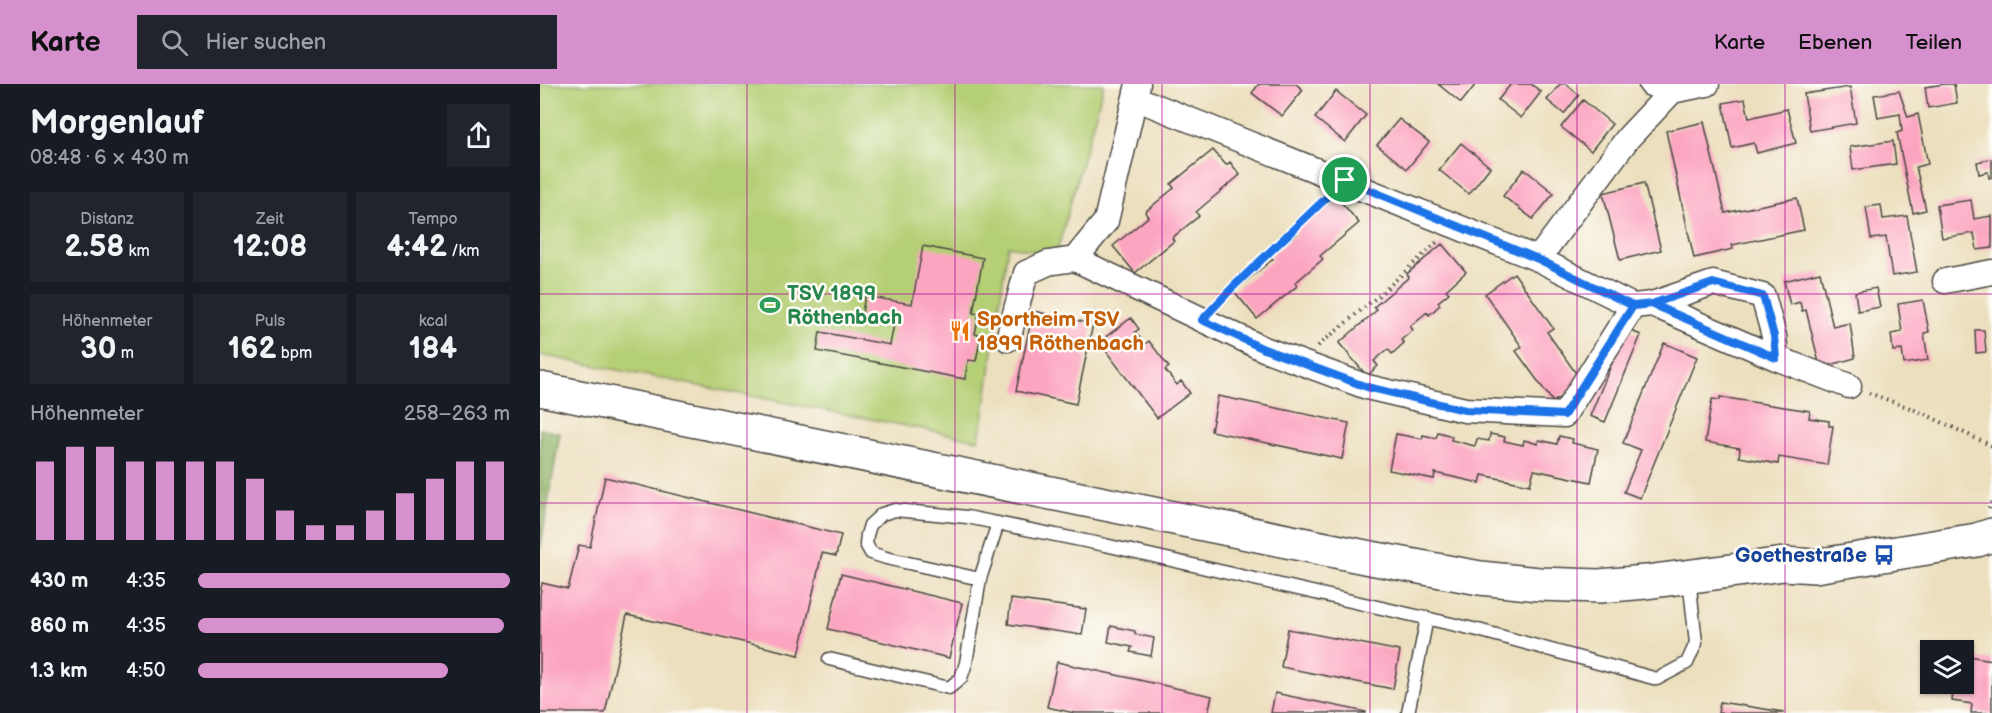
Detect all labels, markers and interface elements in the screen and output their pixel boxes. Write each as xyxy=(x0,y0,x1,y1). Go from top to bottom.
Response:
search box xyxy=(137,15,557,69)
text: Karte xyxy=(30,26,101,59)
icon: search xyxy=(158,26,191,59)
text: Hier suchen xyxy=(206,29,326,56)
text: Karte xyxy=(1714,30,1765,55)
text: Ebenen xyxy=(1798,30,1872,55)
text: Teilen xyxy=(1905,30,1962,55)
text: Morgenlauf xyxy=(30,103,204,143)
button: share xyxy=(447,104,510,167)
text: 08:48 · 6 × 430 m xyxy=(30,146,189,170)
pin xyxy=(1319,154,1370,205)
icon: arrive xyxy=(1328,163,1361,196)
text: Distanz xyxy=(80,210,134,229)
text: Zeit xyxy=(256,210,284,229)
text: Tempo xyxy=(408,210,458,229)
text: 2.58 xyxy=(64,229,124,265)
text: 12:08 xyxy=(233,229,307,265)
text: 4:42 xyxy=(386,229,447,265)
text: km xyxy=(124,242,150,261)
text: /km xyxy=(447,242,480,261)
place label: TSV 1899 Röthenbach xyxy=(787,281,902,330)
sports icon: TSV 1899 Röthenbach xyxy=(758,293,782,317)
place label: Sportheim TSV 1899 Röthenbach xyxy=(977,307,1144,356)
text: Höhenmeter xyxy=(62,312,152,331)
text: Puls xyxy=(255,312,285,331)
text: kcal xyxy=(419,312,447,331)
restaurant icon: Sportheim TSV 1899 Röthenbach xyxy=(948,319,972,343)
text: 30 xyxy=(80,331,116,367)
text: 162 xyxy=(228,331,276,367)
text: 184 xyxy=(409,331,457,367)
text: m xyxy=(116,344,134,363)
text: bpm xyxy=(276,344,312,363)
text: Höhenmeter xyxy=(30,402,143,426)
text: 258–263 m xyxy=(404,402,510,426)
place label: Goethestraße xyxy=(1735,543,1867,568)
bus stop icon: Goethestraße xyxy=(1872,543,1896,567)
text: 430 m xyxy=(30,569,88,593)
text: 4:35 xyxy=(126,569,166,593)
text: 860 m xyxy=(30,614,89,638)
text: 4:35 xyxy=(126,614,166,638)
map controls xyxy=(1920,640,1974,694)
button: layers xyxy=(1920,640,1974,694)
text: 1.3 km xyxy=(30,659,87,683)
text: 4:50 xyxy=(126,659,165,683)

